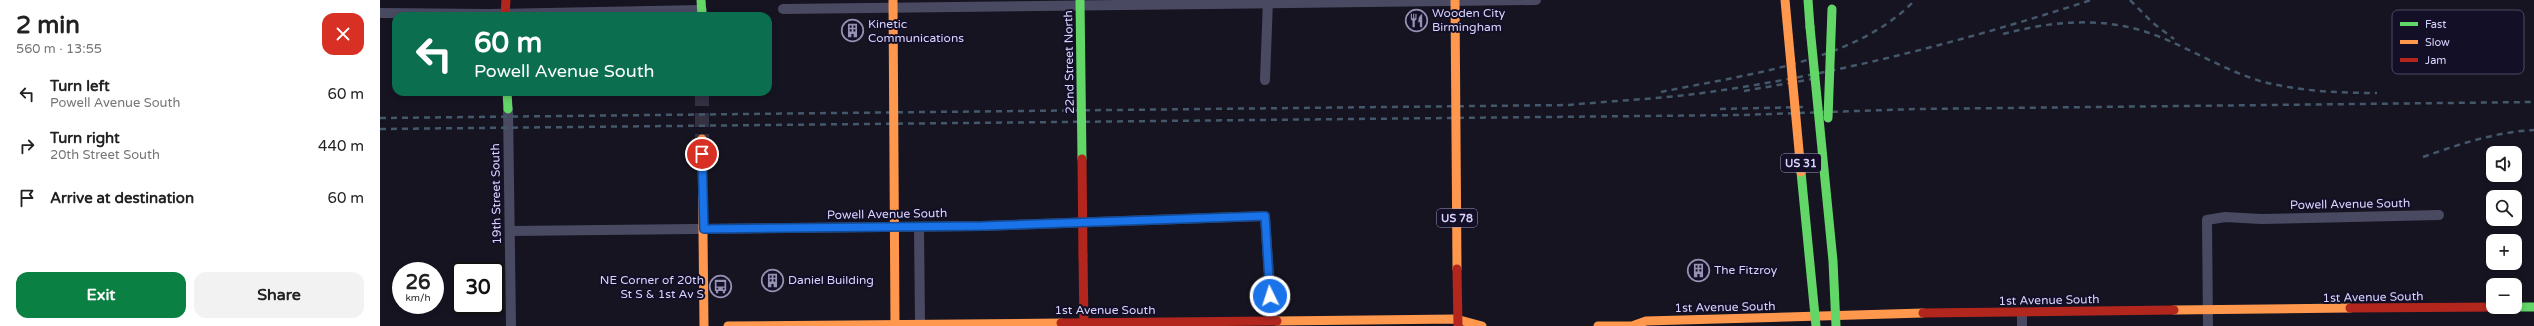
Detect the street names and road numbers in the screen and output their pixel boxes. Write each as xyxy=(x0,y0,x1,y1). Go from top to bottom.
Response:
street label: 22nd Street North xyxy=(1061,10,1077,114)
street label: 19th Street South xyxy=(488,143,504,245)
road number: US 31 xyxy=(1781,154,1821,172)
street label: Powell Avenue South xyxy=(2290,196,2410,212)
street label: Powell Avenue South xyxy=(827,206,947,222)
road number: US 78 xyxy=(1437,209,1477,227)
street label: 1st Avenue South xyxy=(2322,289,2424,305)
street label: 1st Avenue South xyxy=(1998,292,2100,308)
street label: 1st Avenue South xyxy=(1674,299,1776,315)
street label: 1st Avenue South xyxy=(1055,303,1155,317)

